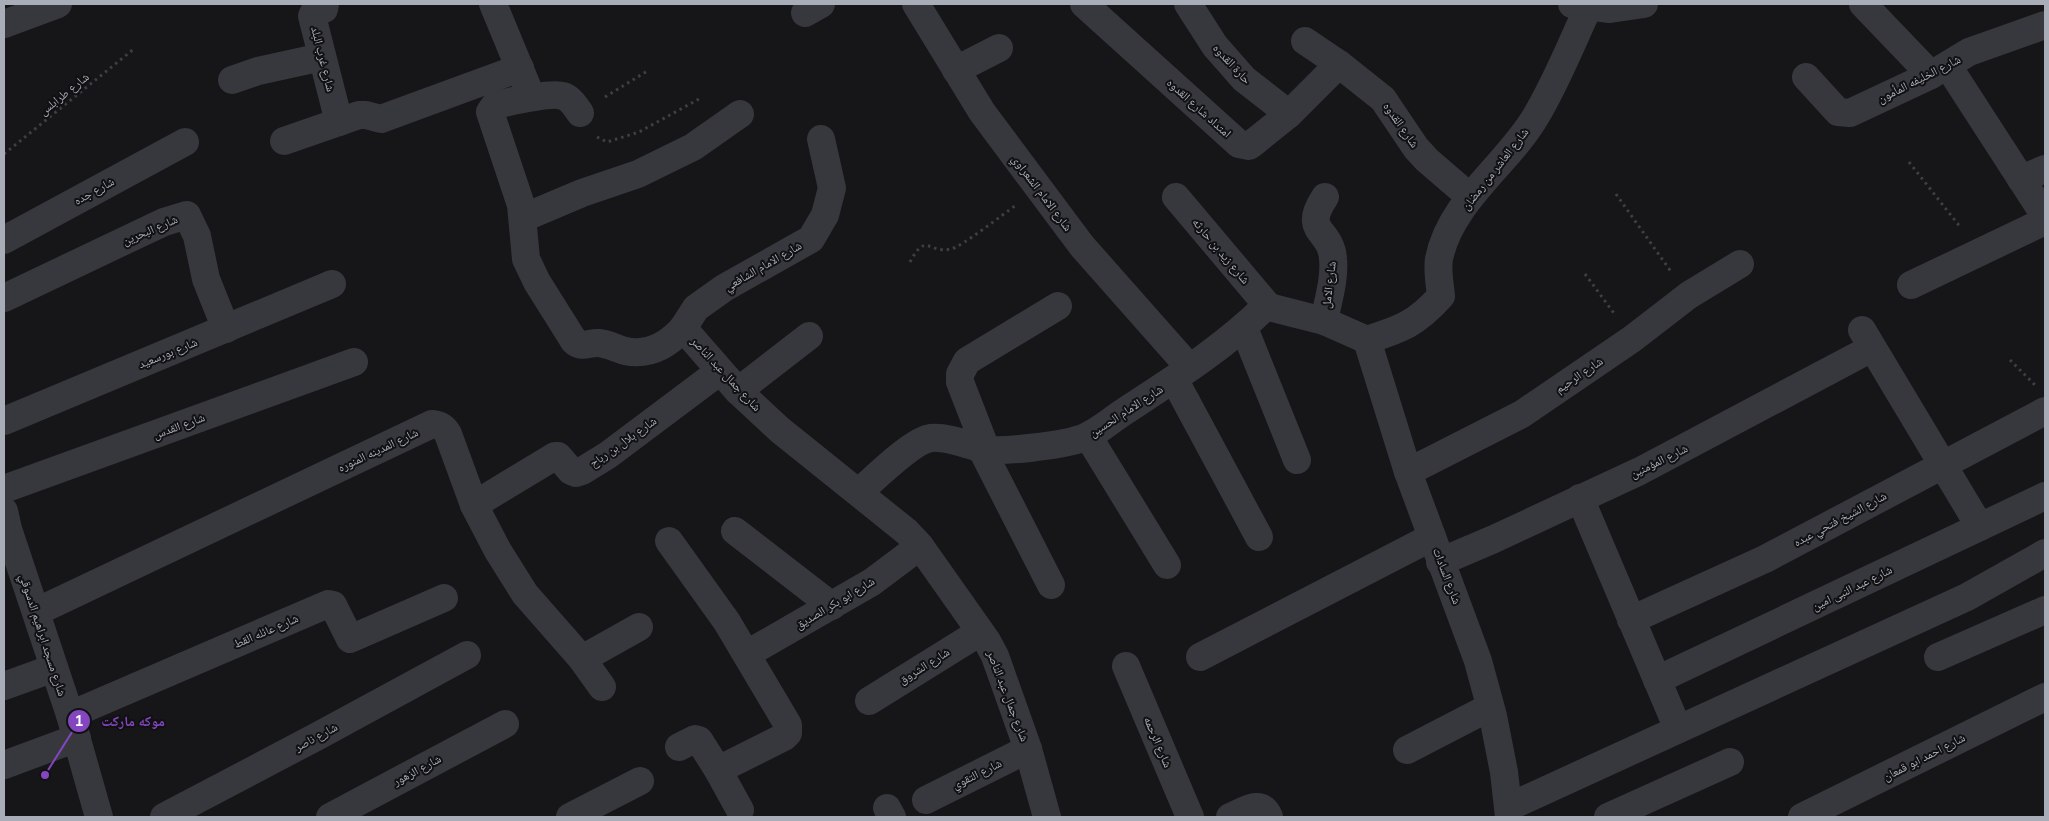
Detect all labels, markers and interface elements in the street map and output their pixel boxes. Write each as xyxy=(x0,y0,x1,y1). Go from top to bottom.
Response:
street label: شارع غرب البلد xyxy=(307,25,339,93)
street label: حارة القدوه xyxy=(1209,40,1255,88)
street label: شارع الخليفه المأمون xyxy=(1875,51,1963,107)
street label: شارع طرابلس xyxy=(36,69,92,119)
street label: امتداد شارع القدوه xyxy=(1163,75,1235,141)
street label: شارع القدوه xyxy=(1379,99,1423,151)
street label: شارع العاشر من رمضان xyxy=(1458,125,1532,213)
street label: شارع الامام الشعراوي xyxy=(1006,152,1076,236)
street label: شارع جده xyxy=(71,173,117,209)
street label: شارع البحرين xyxy=(120,211,180,249)
street label: شارع زيد بن حارثه xyxy=(1189,215,1253,287)
street label: شارع الامام الشافعي xyxy=(721,237,806,296)
street label: شارع الامل xyxy=(1318,260,1340,310)
street label: شارع جمال عبد الناصر xyxy=(687,333,765,415)
street label: شارع بورسعيد xyxy=(136,334,200,372)
street label: شارع الرحيم xyxy=(1552,353,1606,397)
street label: شارع الامام الحسين xyxy=(1086,381,1166,441)
street label: شارع القدس xyxy=(151,409,207,443)
street label: شارع بلال بن رباح xyxy=(586,413,660,471)
street label: شارع المدينه المنوره xyxy=(335,424,421,476)
street label: شارع المؤمنين xyxy=(1628,440,1691,482)
street label: شارع الشيخ فتحي عبده xyxy=(1791,488,1890,552)
street label: شارع السادات xyxy=(1429,545,1465,607)
street label: شارع عبد النبى امين xyxy=(1809,562,1895,614)
street label: شارع مسجد ابراهيم الدسوقي xyxy=(14,572,70,699)
street label: شارع ابو بكر الصديق xyxy=(792,573,878,633)
street label: شارع عائله القط xyxy=(231,610,301,652)
street label: شارع الشروق xyxy=(895,644,953,688)
street label: شارع جمال عبد الناصر xyxy=(983,647,1033,744)
callout: موكه ماركت xyxy=(66,707,175,736)
text: 1 xyxy=(74,711,84,731)
text: موكه ماركت xyxy=(101,712,165,731)
street label: شارع الرحمه xyxy=(1140,714,1176,770)
street label: شارع ناصر xyxy=(291,719,340,755)
street label: شارع احمد ابو قمعان xyxy=(1880,729,1968,785)
street label: شارع الزهور xyxy=(389,751,444,790)
street label: شارع التقوي xyxy=(950,755,1005,795)

